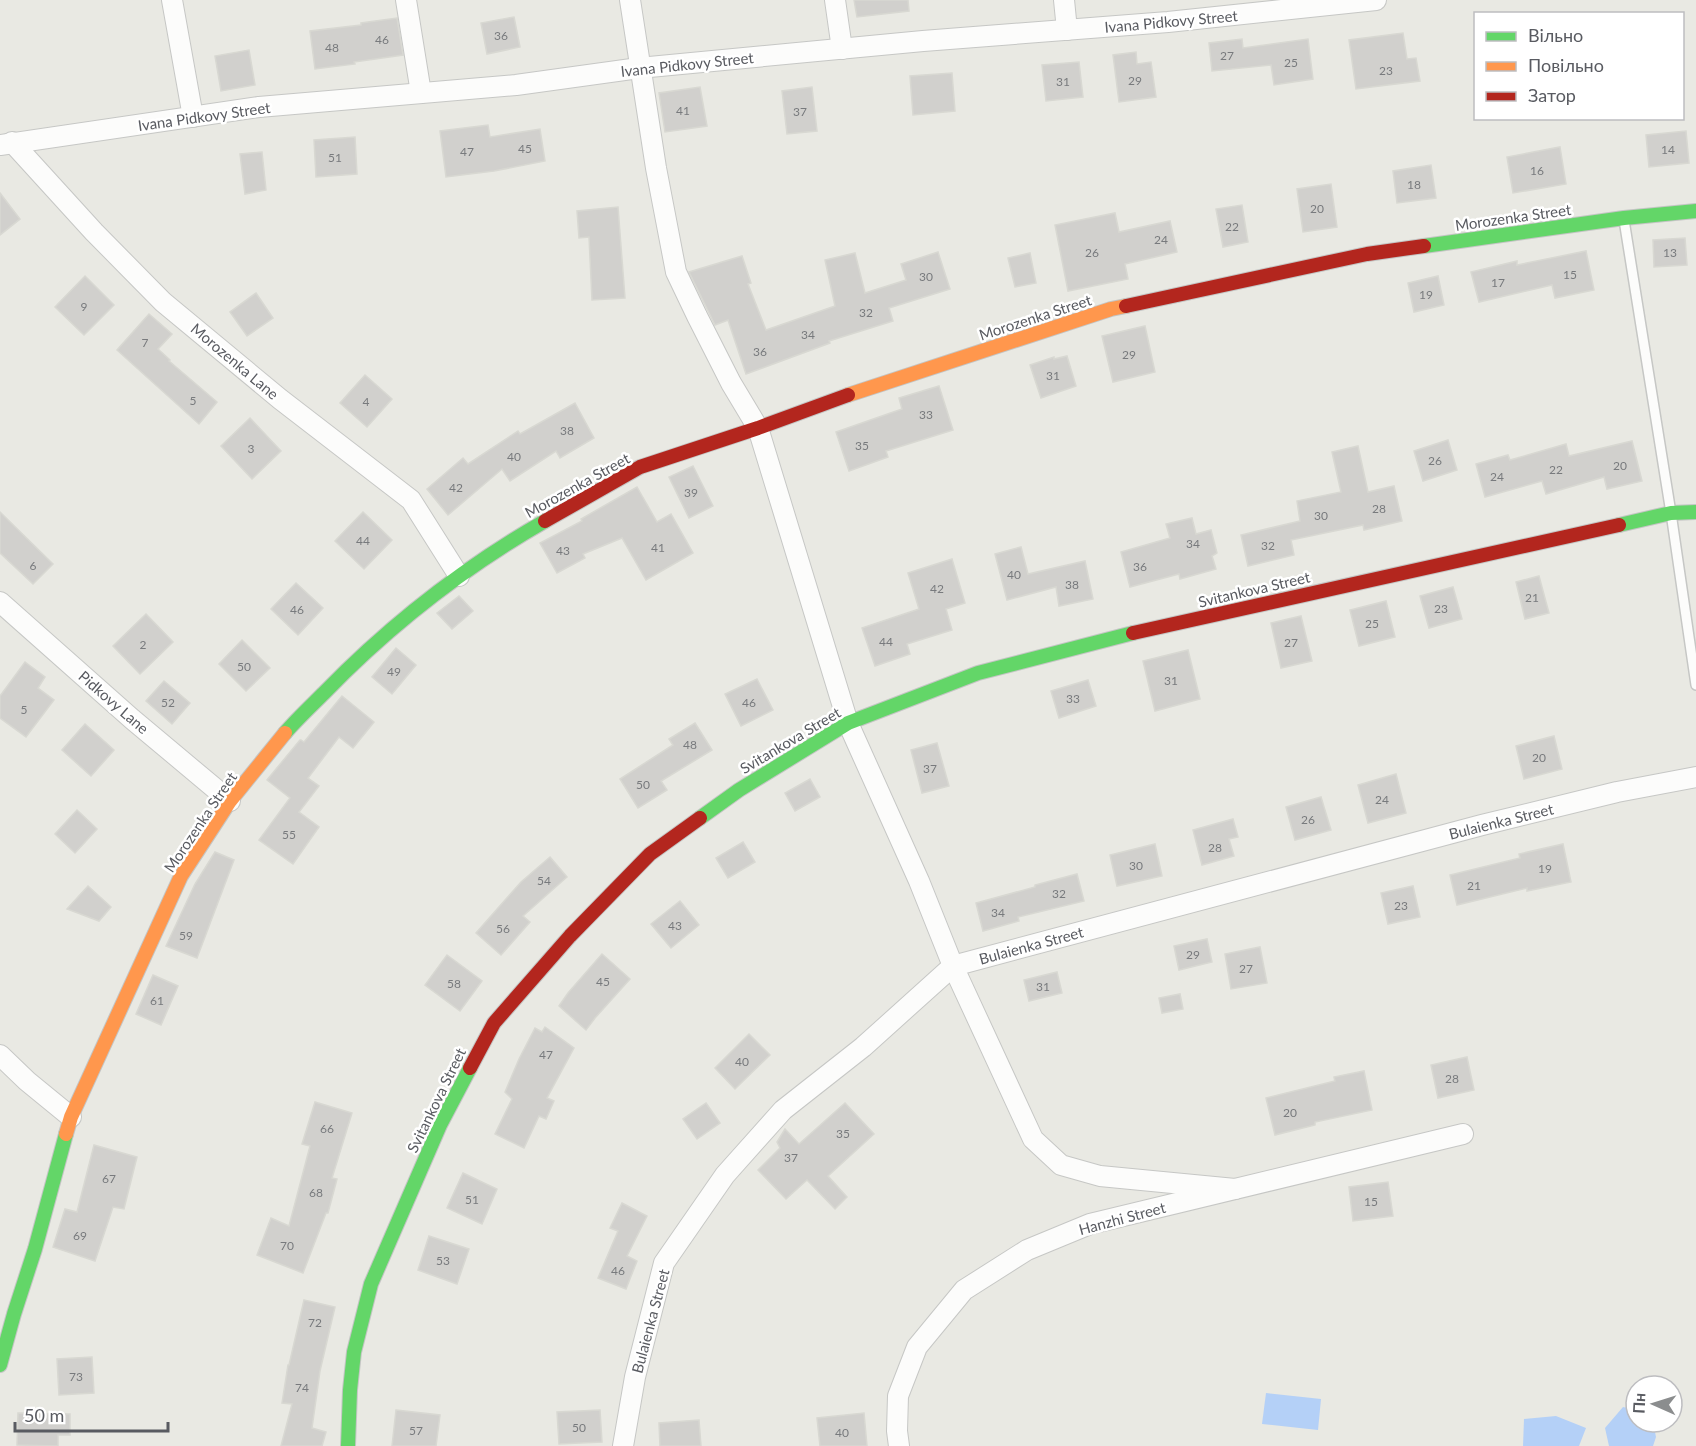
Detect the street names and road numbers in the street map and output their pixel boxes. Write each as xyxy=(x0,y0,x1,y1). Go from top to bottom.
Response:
street label: Ivana Pidkovy Street xyxy=(1104,6,1239,36)
street label: Ivana Pidkovy Street xyxy=(620,48,755,80)
street label: Ivana Pidkovy Street xyxy=(137,98,272,134)
street label: Morozenka Street xyxy=(1454,200,1573,234)
street label: Morozenka Street xyxy=(977,290,1094,344)
street label: Morozenka Lane xyxy=(187,319,283,403)
street label: Morozenka Street xyxy=(521,448,633,521)
street label: Svitankova Street xyxy=(1196,567,1312,611)
street label: Pidkovy Lane xyxy=(75,667,153,737)
street label: Svitankova Street xyxy=(736,703,844,777)
street label: Morozenka Street xyxy=(160,768,241,876)
street label: Bulaienka Street xyxy=(1447,799,1556,843)
street label: Bulaienka Street xyxy=(977,922,1086,968)
street label: Svitankova Street xyxy=(403,1044,469,1155)
street label: Hanzhi Street xyxy=(1077,1198,1168,1238)
street label: Bulaienka Street xyxy=(627,1266,673,1375)

